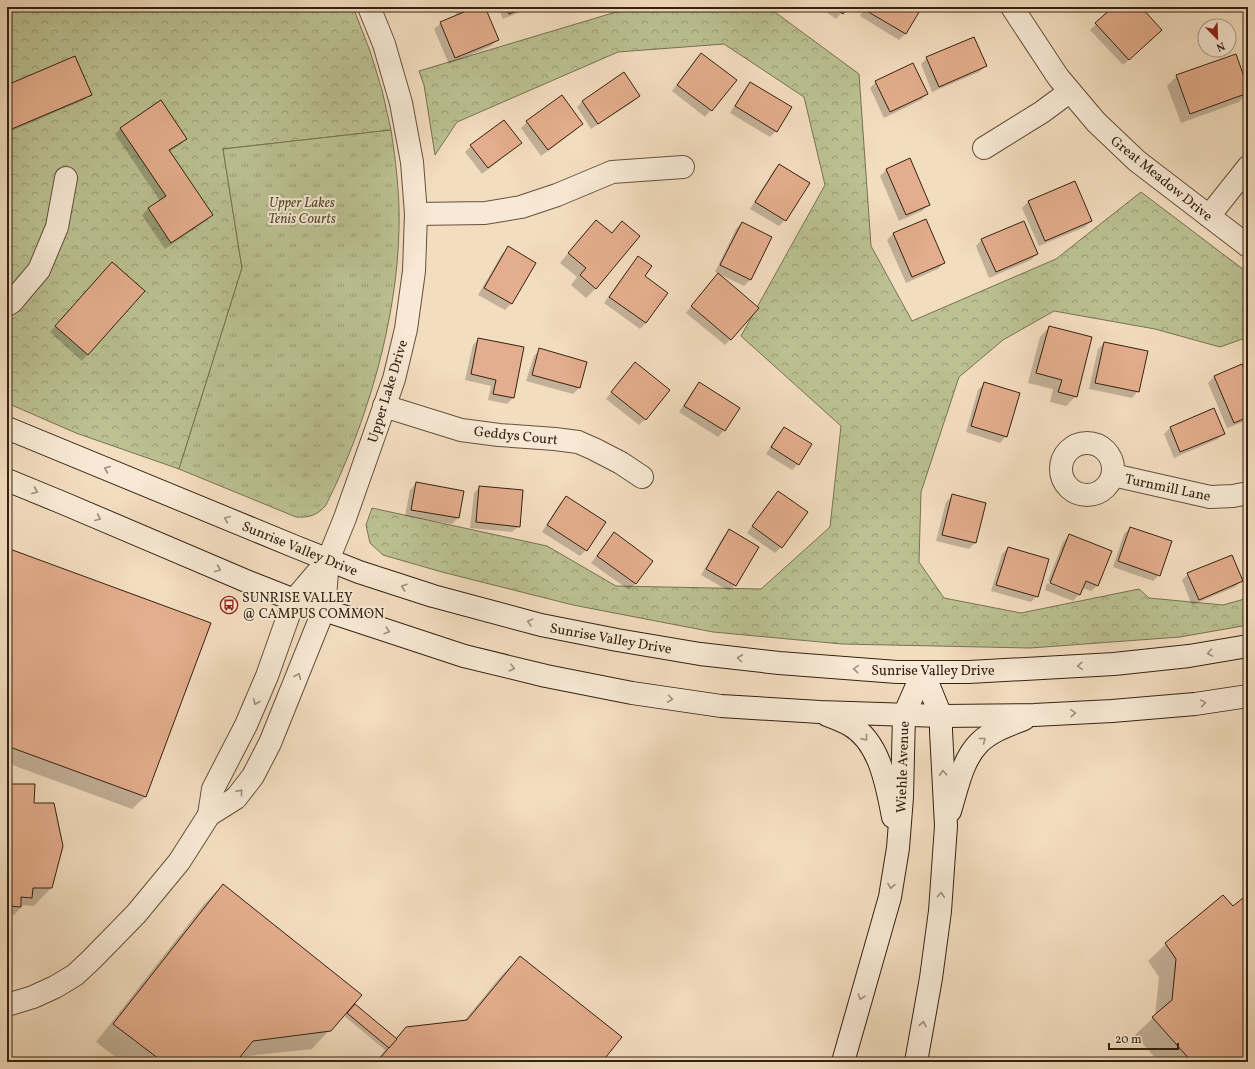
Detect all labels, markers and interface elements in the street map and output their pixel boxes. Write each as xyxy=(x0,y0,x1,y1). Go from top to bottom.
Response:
north arrow xyxy=(1197,18,1237,58)
text: N xyxy=(1214,37,1227,54)
street label: Great Meadow Drive xyxy=(1106,132,1216,226)
park label: Upper Lakes Tenis Courts xyxy=(268,194,336,229)
street label: Upper Lake Drive xyxy=(364,337,413,445)
street label: Geddys Court xyxy=(473,423,559,450)
one-way arrow xyxy=(104,466,112,474)
street label: Turnmill Lane xyxy=(1123,470,1213,507)
one-way arrow xyxy=(31,487,38,495)
one-way arrow xyxy=(94,513,102,521)
one-way arrow xyxy=(224,515,231,523)
street label: Sunrise Valley Drive xyxy=(239,517,361,581)
one-way arrow xyxy=(213,564,221,572)
one-way arrow xyxy=(401,583,408,592)
place label: SUNRISE VALLEY @ CAMPUS COMMON xyxy=(242,589,384,624)
bus stop icon: SUNRISE VALLEY @ CAMPUS COMMON xyxy=(219,595,239,615)
one-way arrow xyxy=(526,618,533,627)
street label: Sunrise Valley Drive xyxy=(548,619,674,660)
one-way arrow xyxy=(384,626,391,635)
one-way arrow xyxy=(1206,648,1213,657)
one-way arrow xyxy=(737,654,743,663)
street label: Sunrise Valley Drive xyxy=(871,662,995,681)
one-way arrow xyxy=(1077,662,1083,671)
one-way arrow xyxy=(509,663,515,671)
one-way arrow xyxy=(853,665,859,674)
one-way arrow xyxy=(293,672,301,679)
one-way arrow xyxy=(667,694,673,703)
one-way arrow xyxy=(253,698,261,705)
one-way arrow xyxy=(1200,699,1206,707)
one-way arrow xyxy=(1070,709,1076,717)
street label: Wiehle Avenue xyxy=(892,720,915,813)
one-way arrow xyxy=(860,734,867,741)
one-way arrow xyxy=(979,738,986,745)
one-way arrow xyxy=(939,770,948,776)
one-way arrow xyxy=(236,789,243,796)
one-way arrow xyxy=(888,883,896,890)
one-way arrow xyxy=(937,892,946,898)
one-way arrow xyxy=(857,993,866,1000)
one-way arrow xyxy=(918,1020,926,1027)
scale bar xyxy=(1109,1025,1178,1051)
text: 20 m xyxy=(1115,1032,1142,1048)

